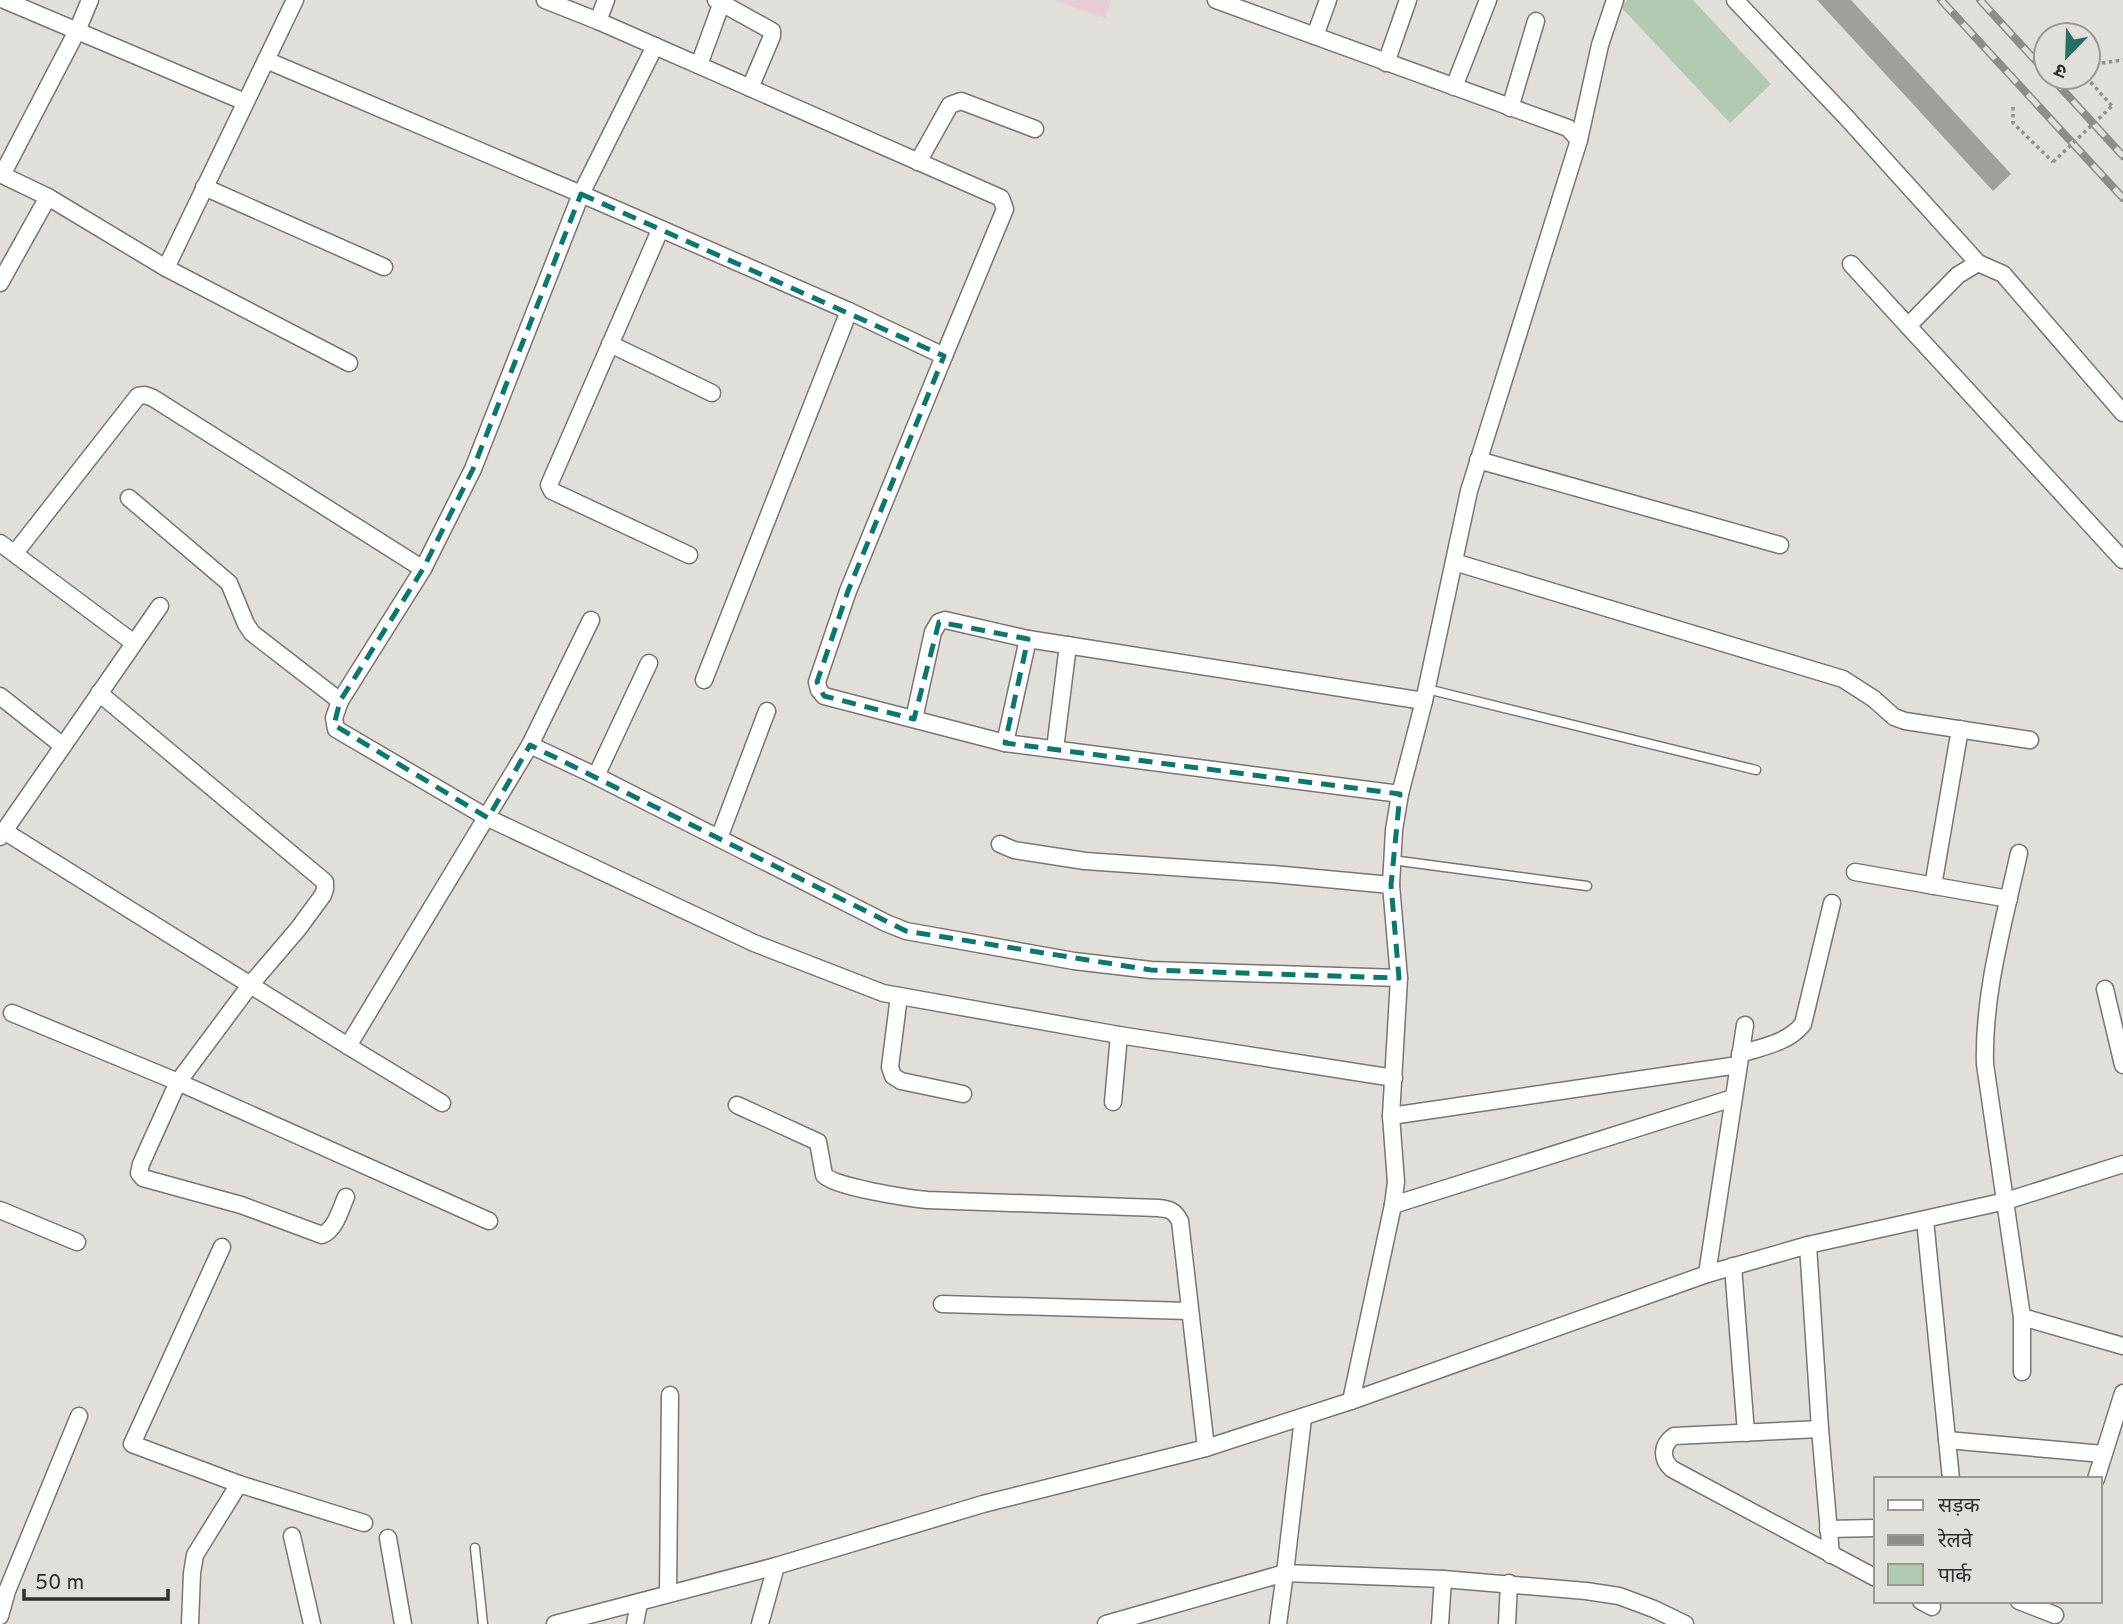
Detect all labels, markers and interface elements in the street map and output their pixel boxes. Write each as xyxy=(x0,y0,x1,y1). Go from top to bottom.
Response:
north arrow xyxy=(2032,21,2102,91)
text: उ xyxy=(2051,56,2071,83)
legend xyxy=(1874,1477,2102,1603)
text: सड़क xyxy=(1938,1493,1980,1520)
text: रेलवे xyxy=(1937,1528,1973,1555)
scale bar xyxy=(24,1558,168,1602)
text: पार्क xyxy=(1938,1563,1972,1590)
text: 50 m xyxy=(35,1570,84,1597)

